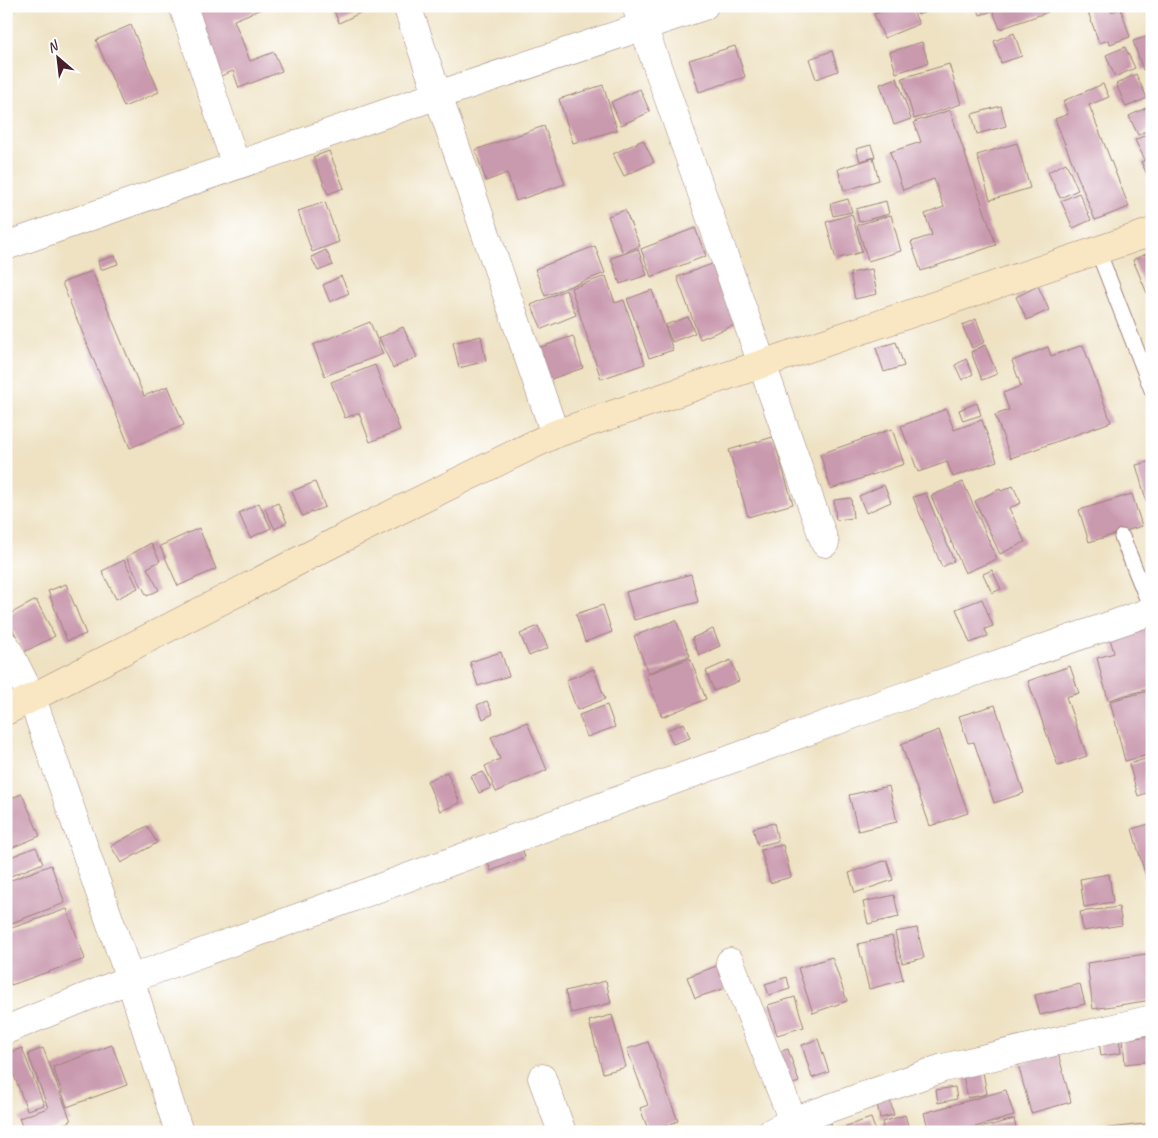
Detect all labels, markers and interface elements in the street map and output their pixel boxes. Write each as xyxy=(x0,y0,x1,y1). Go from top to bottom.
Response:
north arrow xyxy=(32,32,82,82)
text: N xyxy=(44,36,62,57)

